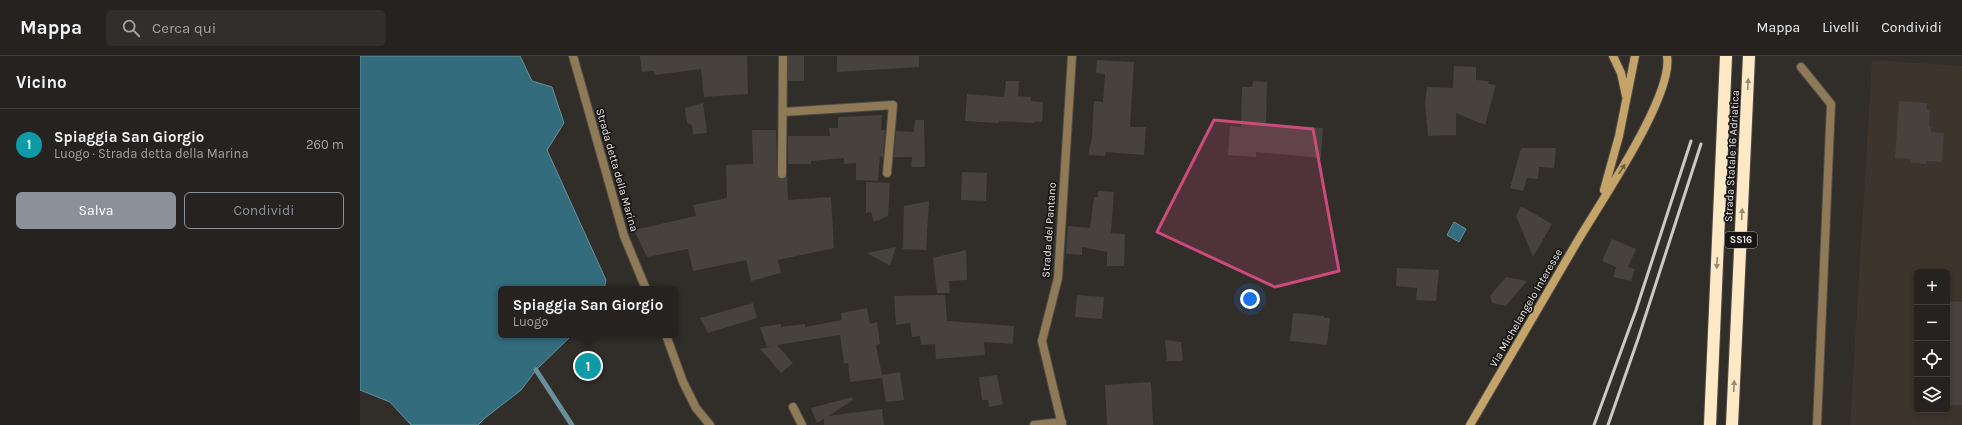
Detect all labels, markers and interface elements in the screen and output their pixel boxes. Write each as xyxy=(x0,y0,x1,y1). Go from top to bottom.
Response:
search box xyxy=(106,10,386,46)
text: Mappa xyxy=(20,17,82,39)
icon: search xyxy=(120,17,142,39)
text: Cerca qui xyxy=(152,19,216,37)
text: Mappa xyxy=(1757,19,1800,36)
text: Livelli xyxy=(1822,19,1859,36)
text: Condividi xyxy=(1881,19,1942,36)
text: Vicino xyxy=(16,72,67,92)
one-way arrow xyxy=(1745,77,1751,90)
street label: Strada Statale 16 Adriatica xyxy=(1722,90,1742,222)
street label: Strada detta della Marina xyxy=(593,107,641,233)
text: Spiaggia San Giorgio xyxy=(54,128,204,146)
text: 1 xyxy=(27,137,31,152)
text: 260 m xyxy=(306,137,344,152)
text: Luogo · Strada detta della Marina xyxy=(54,146,249,161)
one-way arrow xyxy=(1618,163,1625,175)
street label: Strada del Pantano xyxy=(1039,182,1059,278)
button: Salva xyxy=(16,192,176,229)
button: Condividi xyxy=(184,192,344,229)
one-way arrow xyxy=(1739,207,1745,220)
road number: SS16 xyxy=(1725,232,1757,248)
street label: Via Michelangelo Interesse xyxy=(1487,246,1565,369)
one-way arrow xyxy=(1714,257,1720,270)
map controls xyxy=(1914,269,1950,413)
button: + xyxy=(1914,269,1950,305)
popup xyxy=(498,286,678,338)
your location xyxy=(1240,289,1260,309)
text: Spiaggia San Giorgio xyxy=(513,296,663,314)
button: − xyxy=(1914,305,1950,341)
text: Luogo xyxy=(513,314,548,329)
button: locate xyxy=(1914,341,1950,377)
pin: 1 xyxy=(575,351,601,381)
button: layers xyxy=(1914,377,1950,413)
one-way arrow xyxy=(1731,380,1738,392)

